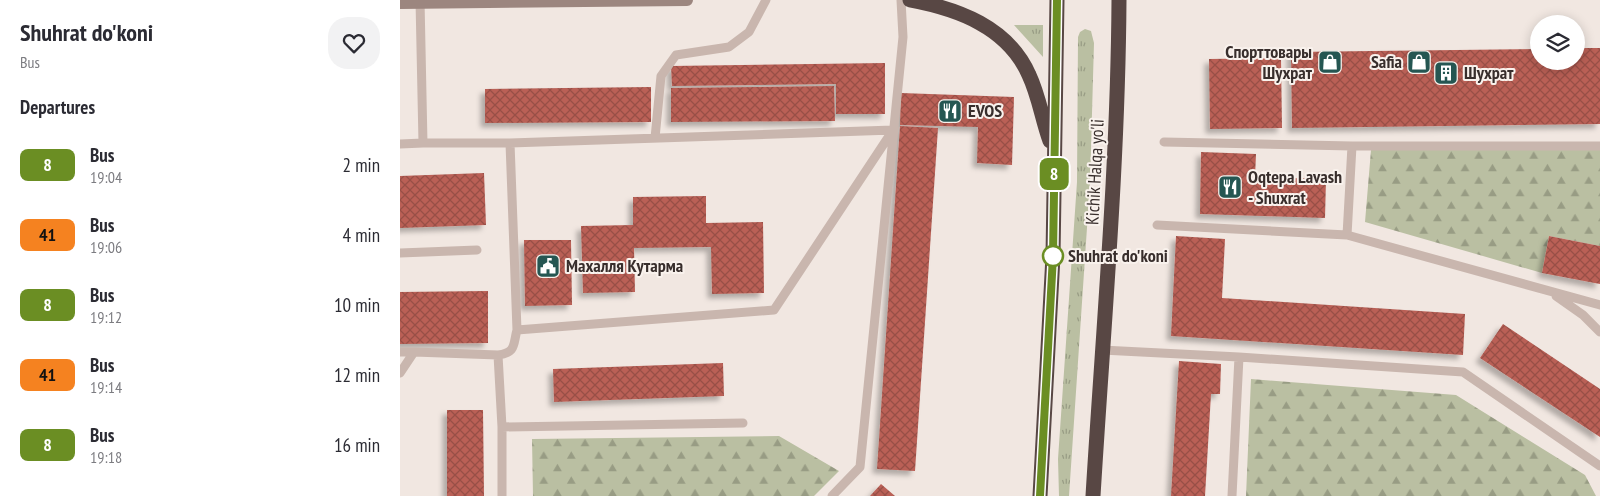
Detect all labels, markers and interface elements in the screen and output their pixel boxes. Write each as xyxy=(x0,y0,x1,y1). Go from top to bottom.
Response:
map controls xyxy=(1530,15,1585,70)
button: layers xyxy=(1530,15,1585,70)
text: Shuhrat do'koni xyxy=(20,17,153,48)
button: heart xyxy=(328,17,380,69)
place label: Спорттовары Шухрат xyxy=(1225,40,1313,84)
shop icon: Спорттовары Шухрат xyxy=(1317,49,1343,75)
shop icon: Safia xyxy=(1406,49,1432,75)
place label: Safia xyxy=(1371,50,1402,73)
text: Bus xyxy=(20,52,40,72)
building icon: Шухрат xyxy=(1433,60,1459,86)
place label: Шухрат xyxy=(1464,61,1514,84)
text: Departures xyxy=(20,95,95,119)
restaurant icon: EVOS xyxy=(937,98,963,124)
place label: EVOS xyxy=(968,99,1002,122)
street label: Kichik Halqa yo'li xyxy=(1080,118,1109,226)
text: Bus xyxy=(90,143,114,167)
text: 8 xyxy=(43,153,52,176)
text: 2 min xyxy=(343,153,380,177)
line badge: 8 xyxy=(1038,158,1070,190)
text: 8 xyxy=(1050,162,1058,185)
place label: Oqtepa Lavash - Shuxrat xyxy=(1248,165,1342,209)
text: 19:04 xyxy=(90,167,122,187)
restaurant icon: Oqtepa Lavash - Shuxrat xyxy=(1217,174,1243,200)
text: Bus xyxy=(90,213,114,237)
text: 41 xyxy=(39,223,56,246)
text: 4 min xyxy=(343,223,380,247)
text: 19:06 xyxy=(90,237,122,257)
place label: Shuhrat do'koni xyxy=(1068,244,1168,267)
marker: Shuhrat do'koni xyxy=(1042,245,1064,267)
public building icon: Махалля Кутарма xyxy=(535,253,561,279)
place label: Махалля Кутарма xyxy=(566,254,683,277)
text: Bus xyxy=(90,283,114,307)
text: 8 xyxy=(43,293,52,316)
text: 10 min xyxy=(334,293,380,317)
text: 19:12 xyxy=(90,307,122,327)
text: Bus xyxy=(90,353,114,377)
text: 41 xyxy=(39,363,56,386)
text: 12 min xyxy=(334,363,380,387)
text: 19:14 xyxy=(90,377,122,397)
text: Bus xyxy=(90,423,114,447)
text: 8 xyxy=(43,433,52,456)
text: 16 min xyxy=(334,433,380,457)
text: 19:18 xyxy=(90,447,122,467)

